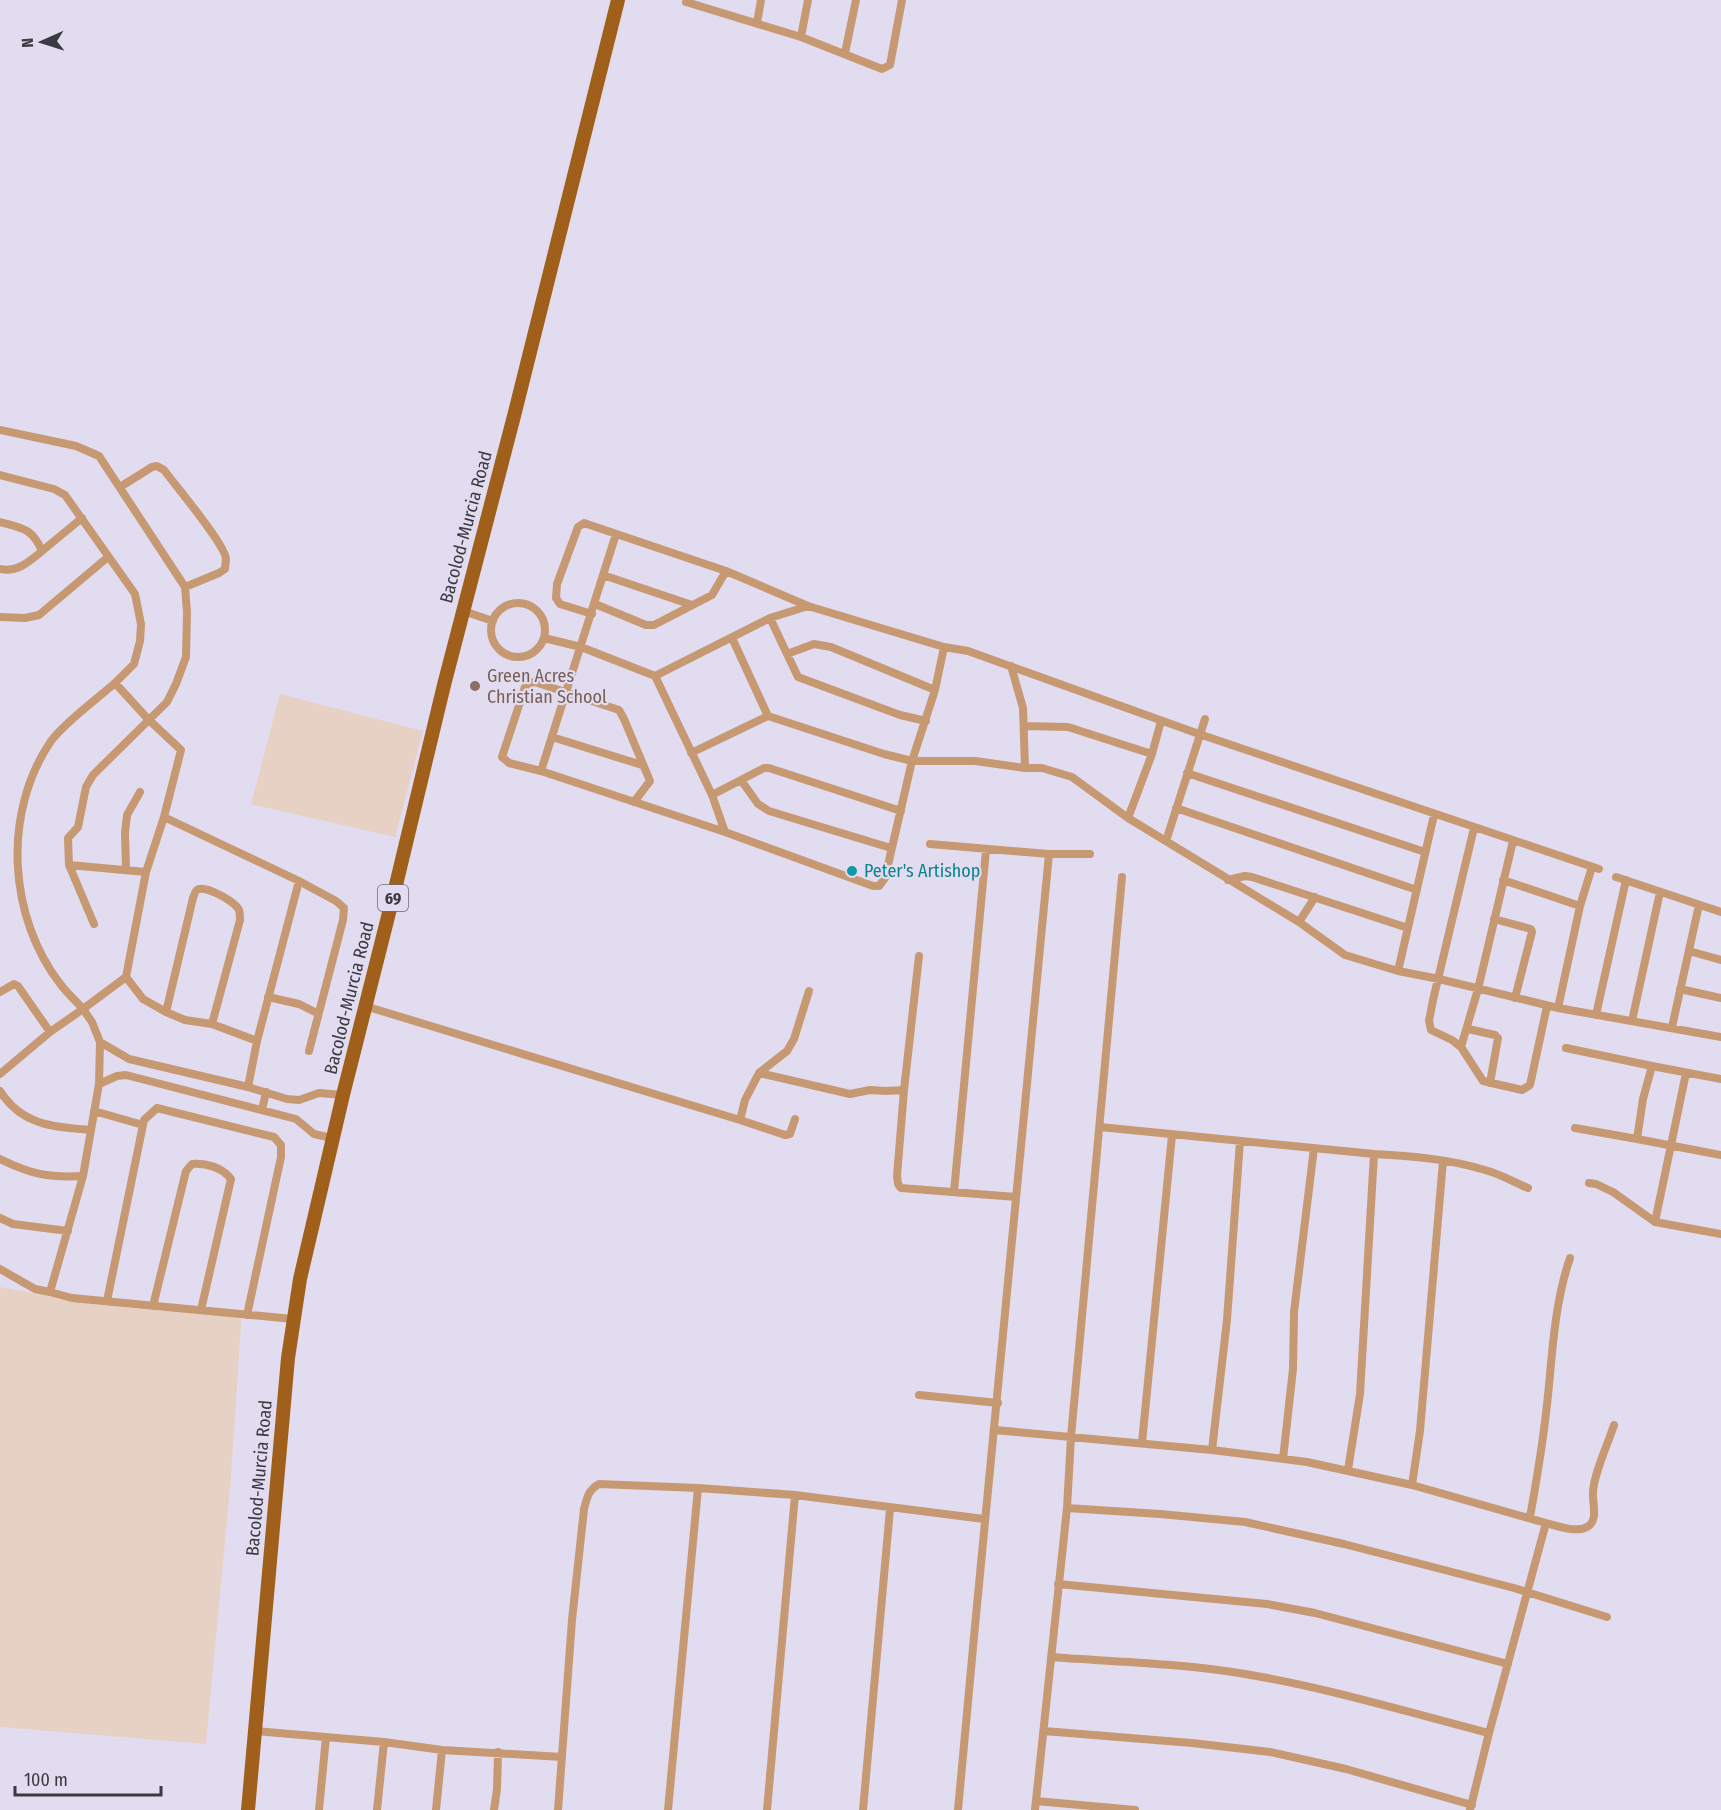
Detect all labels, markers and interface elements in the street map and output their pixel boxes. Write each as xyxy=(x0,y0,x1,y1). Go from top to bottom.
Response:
north arrow xyxy=(12,12,72,72)
text: N xyxy=(18,37,37,48)
street label: Bacolod-Murcia Road xyxy=(435,449,497,605)
place label: Green Acres Christian School xyxy=(487,665,607,708)
marker: Green Acres Christian School xyxy=(468,679,482,693)
place label: Peter's Artishop xyxy=(864,860,980,882)
marker: Peter's Artishop xyxy=(845,864,859,878)
road number: 69 xyxy=(378,885,408,911)
street label: Bacolod-Murcia Road xyxy=(319,919,379,1077)
street label: Bacolod-Murcia Road xyxy=(241,1399,277,1557)
scale bar xyxy=(15,1759,160,1797)
text: 100 m xyxy=(24,1769,68,1791)

